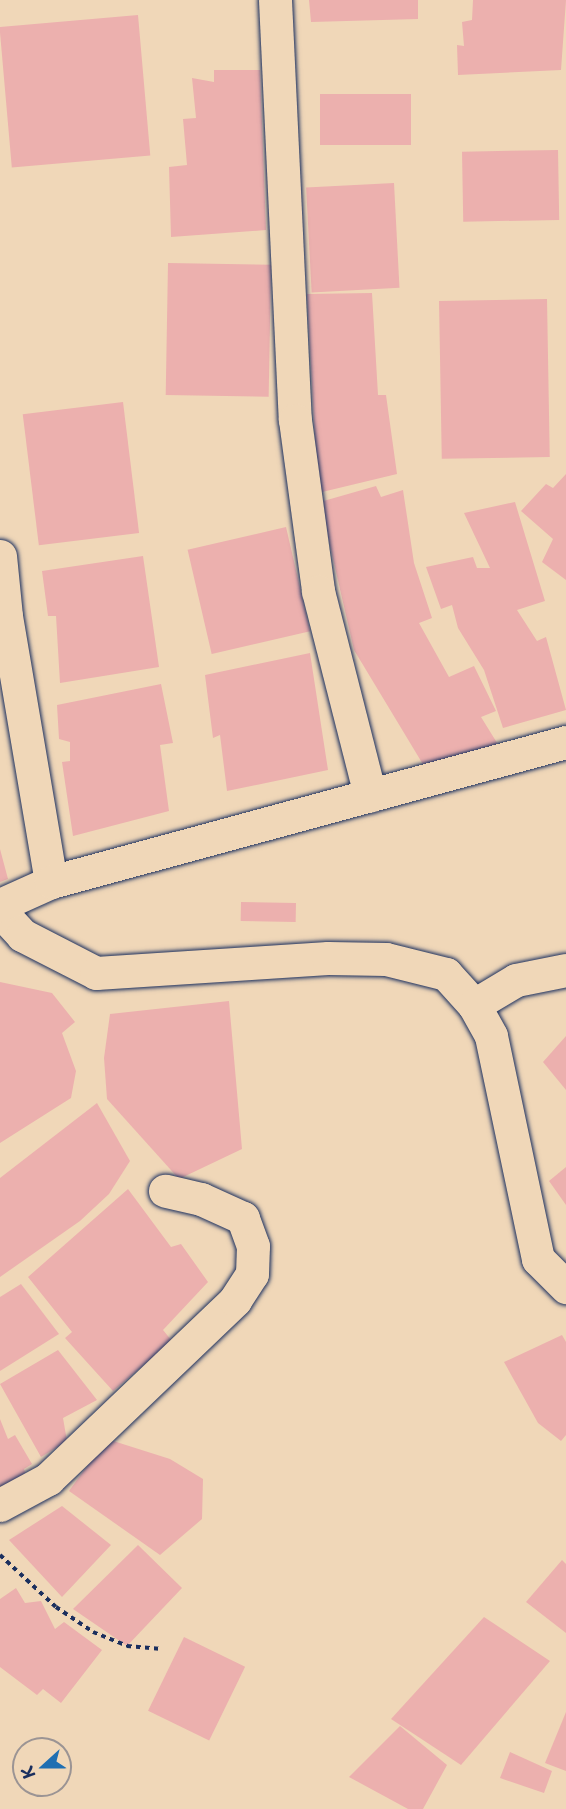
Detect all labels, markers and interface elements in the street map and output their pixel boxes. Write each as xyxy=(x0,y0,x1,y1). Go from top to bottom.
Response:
north arrow xyxy=(12,1737,72,1797)
text: K xyxy=(14,1763,40,1783)

